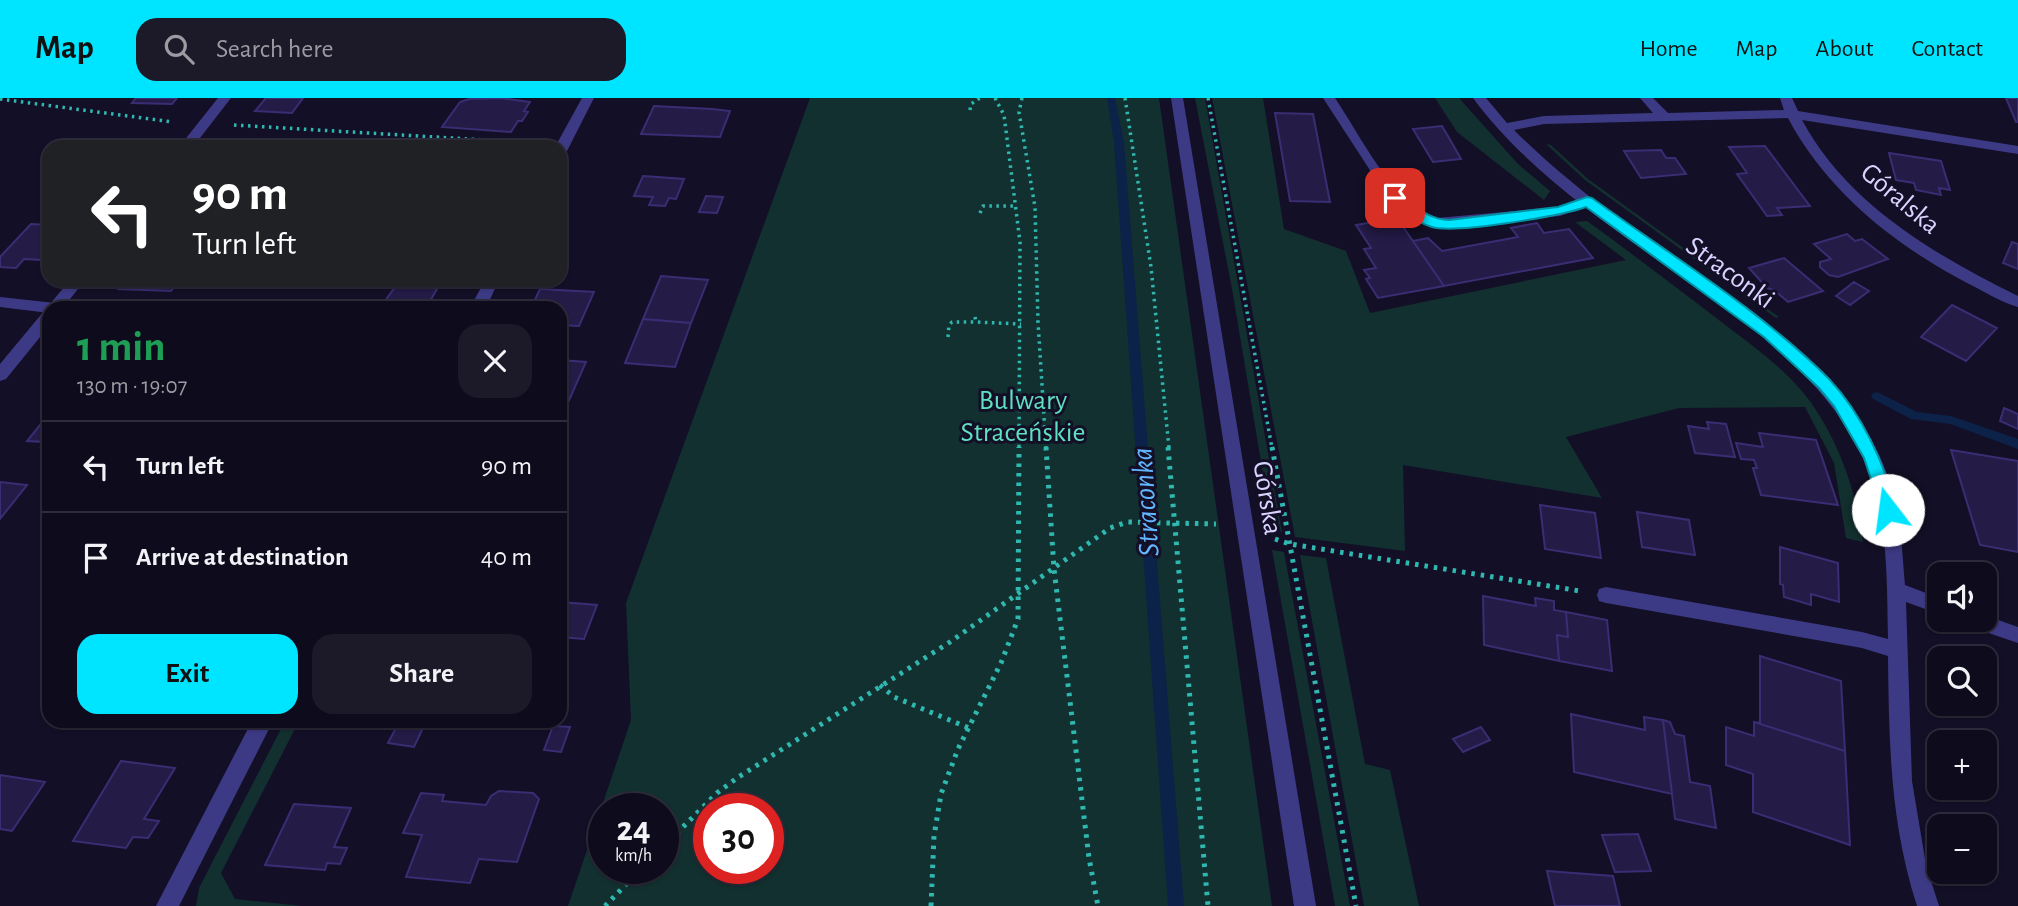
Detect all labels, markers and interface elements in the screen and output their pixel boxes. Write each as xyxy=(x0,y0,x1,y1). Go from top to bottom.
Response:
search box xyxy=(136,18,626,81)
icon: search xyxy=(160,30,198,68)
text: Map xyxy=(35,32,94,65)
text: Search here xyxy=(216,36,334,62)
text: Home xyxy=(1640,37,1698,61)
text: Map xyxy=(1736,37,1778,61)
text: About xyxy=(1816,37,1873,61)
text: Contact xyxy=(1911,37,1983,61)
street label: Góralska xyxy=(1855,158,1945,240)
icon: left xyxy=(77,168,168,259)
pin xyxy=(1365,168,1425,228)
text: 90 m xyxy=(192,170,288,219)
icon: arrive xyxy=(1376,179,1414,217)
text: Turn left xyxy=(192,228,296,260)
street label: Straconki xyxy=(1680,232,1780,314)
button: close xyxy=(458,324,532,398)
text: 1 min xyxy=(77,326,166,368)
text: 130 m · 19:07 xyxy=(77,375,187,398)
park label: Bulwary Straceńskie xyxy=(961,387,1085,447)
water label: Straconka xyxy=(1127,446,1165,558)
icon: left xyxy=(77,448,115,486)
text: Turn left xyxy=(136,453,224,479)
text: 90 m xyxy=(481,453,532,479)
street label: Górska xyxy=(1247,459,1287,537)
position arrow xyxy=(1851,473,1925,547)
icon: arrive xyxy=(77,539,115,577)
text: Arrive at destination xyxy=(136,544,349,570)
text: 40 m xyxy=(481,544,532,570)
map controls xyxy=(1927,562,1997,884)
button: sound xyxy=(1927,562,1997,632)
button: Exit xyxy=(77,634,298,714)
button: Share xyxy=(312,634,532,714)
button: search xyxy=(1927,646,1997,716)
button: + xyxy=(1927,730,1997,800)
speed limit sign: 30 xyxy=(693,793,784,884)
text: 24 xyxy=(616,812,651,847)
button: − xyxy=(1927,814,1997,884)
text: km/h xyxy=(615,847,652,865)

